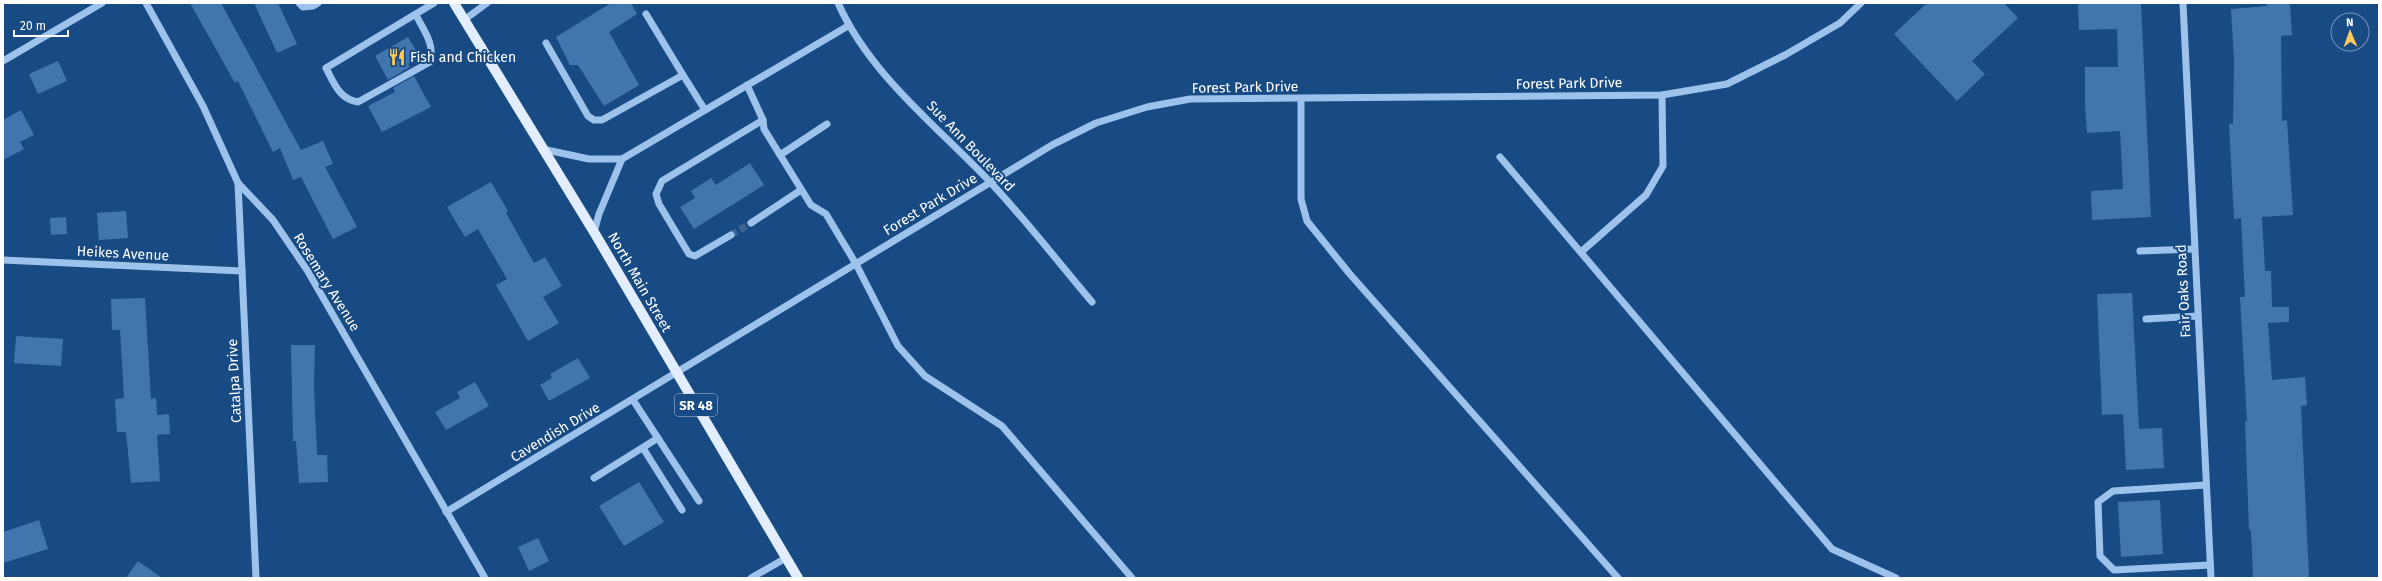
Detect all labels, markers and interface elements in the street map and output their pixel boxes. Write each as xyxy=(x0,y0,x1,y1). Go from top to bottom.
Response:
scale bar xyxy=(14,12,68,38)
north arrow xyxy=(2330,12,2370,52)
text: N xyxy=(2346,16,2354,29)
text: 20 m xyxy=(20,19,46,33)
restaurant icon: Fish and Chicken xyxy=(387,47,407,67)
place label: Fish and Chicken xyxy=(410,49,516,66)
street label: Forest Park Drive xyxy=(1516,74,1622,93)
street label: Forest Park Drive xyxy=(1192,78,1298,97)
street label: Sue Ann Boulevard xyxy=(923,98,1018,195)
street label: Forest Park Drive xyxy=(880,170,980,239)
street label: North Main Street xyxy=(604,229,676,336)
street label: Rosemary Avenue xyxy=(290,230,364,335)
street label: Heikes Avenue xyxy=(76,243,170,264)
street label: Fair Oaks Road xyxy=(2173,244,2194,338)
street label: Catalpa Drive xyxy=(224,338,245,423)
road number: SR 48 xyxy=(675,394,717,416)
street label: Cavendish Drive xyxy=(507,399,603,466)

